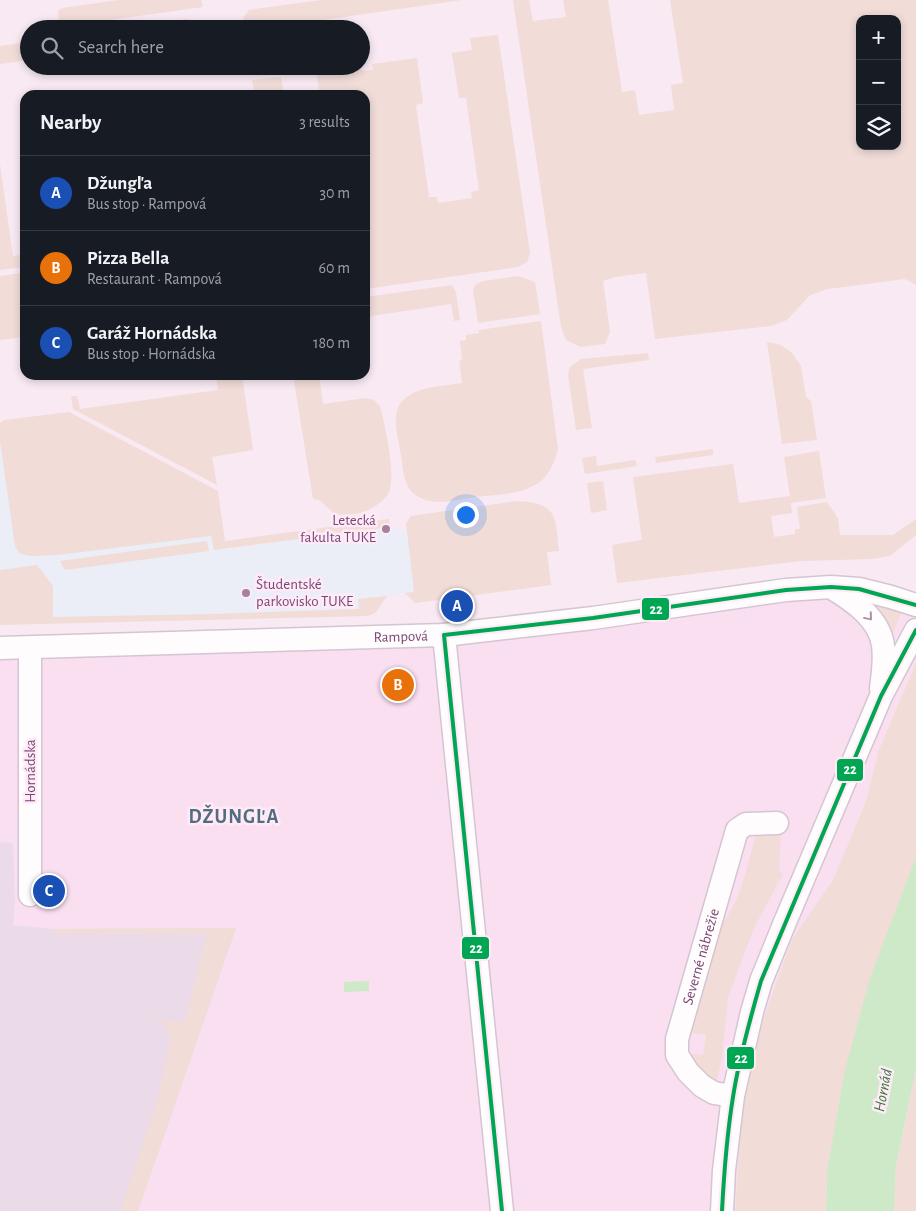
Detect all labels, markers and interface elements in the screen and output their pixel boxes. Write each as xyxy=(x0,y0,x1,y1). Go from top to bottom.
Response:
map controls xyxy=(856,15,901,150)
button: + xyxy=(856,15,901,60)
search box xyxy=(20,20,370,75)
icon: search xyxy=(38,34,66,62)
text: Search here xyxy=(78,38,164,57)
button: − xyxy=(856,60,901,105)
button: layers xyxy=(856,105,901,150)
text: Nearby xyxy=(40,112,101,133)
text: 3 results xyxy=(299,114,350,130)
text: Džungľa xyxy=(87,174,152,193)
text: A xyxy=(51,185,61,201)
text: 30 m xyxy=(320,185,350,201)
text: Bus stop · Rampová xyxy=(87,196,206,212)
text: Pizza Bella xyxy=(87,249,170,268)
text: B xyxy=(51,260,61,276)
text: 60 m xyxy=(319,260,350,276)
text: Restaurant · Rampová xyxy=(87,271,222,287)
text: Garáž Hornádska xyxy=(87,324,217,343)
text: C xyxy=(52,335,60,351)
text: 180 m xyxy=(313,335,350,351)
text: Bus stop · Hornádska xyxy=(87,346,216,362)
your location xyxy=(453,502,479,528)
place label: Letecká fakulta TUKE xyxy=(300,513,376,545)
marker: Letecká fakulta TUKE xyxy=(380,523,392,535)
place label: Študentské parkovisko TUKE xyxy=(256,576,353,609)
marker: Študentské parkovisko TUKE xyxy=(240,587,252,599)
pin: A xyxy=(441,587,473,625)
line badge: 22 xyxy=(641,597,670,621)
text: 22 xyxy=(649,603,663,617)
one-way arrow xyxy=(863,612,872,621)
street label: Rampová xyxy=(373,628,428,645)
pin: B xyxy=(382,666,414,704)
street label: Hornádska xyxy=(23,739,38,803)
line badge: 22 xyxy=(836,758,864,782)
text: 22 xyxy=(843,763,857,777)
district label: DŽUNGĽA xyxy=(188,804,280,827)
pin: C xyxy=(33,872,65,910)
street label: Severné nábrežie xyxy=(680,907,722,1007)
line badge: 22 xyxy=(461,936,490,960)
text: 22 xyxy=(469,942,483,956)
line badge: 22 xyxy=(726,1046,755,1070)
text: 22 xyxy=(734,1052,748,1066)
water label: Hornád xyxy=(871,1067,895,1113)

